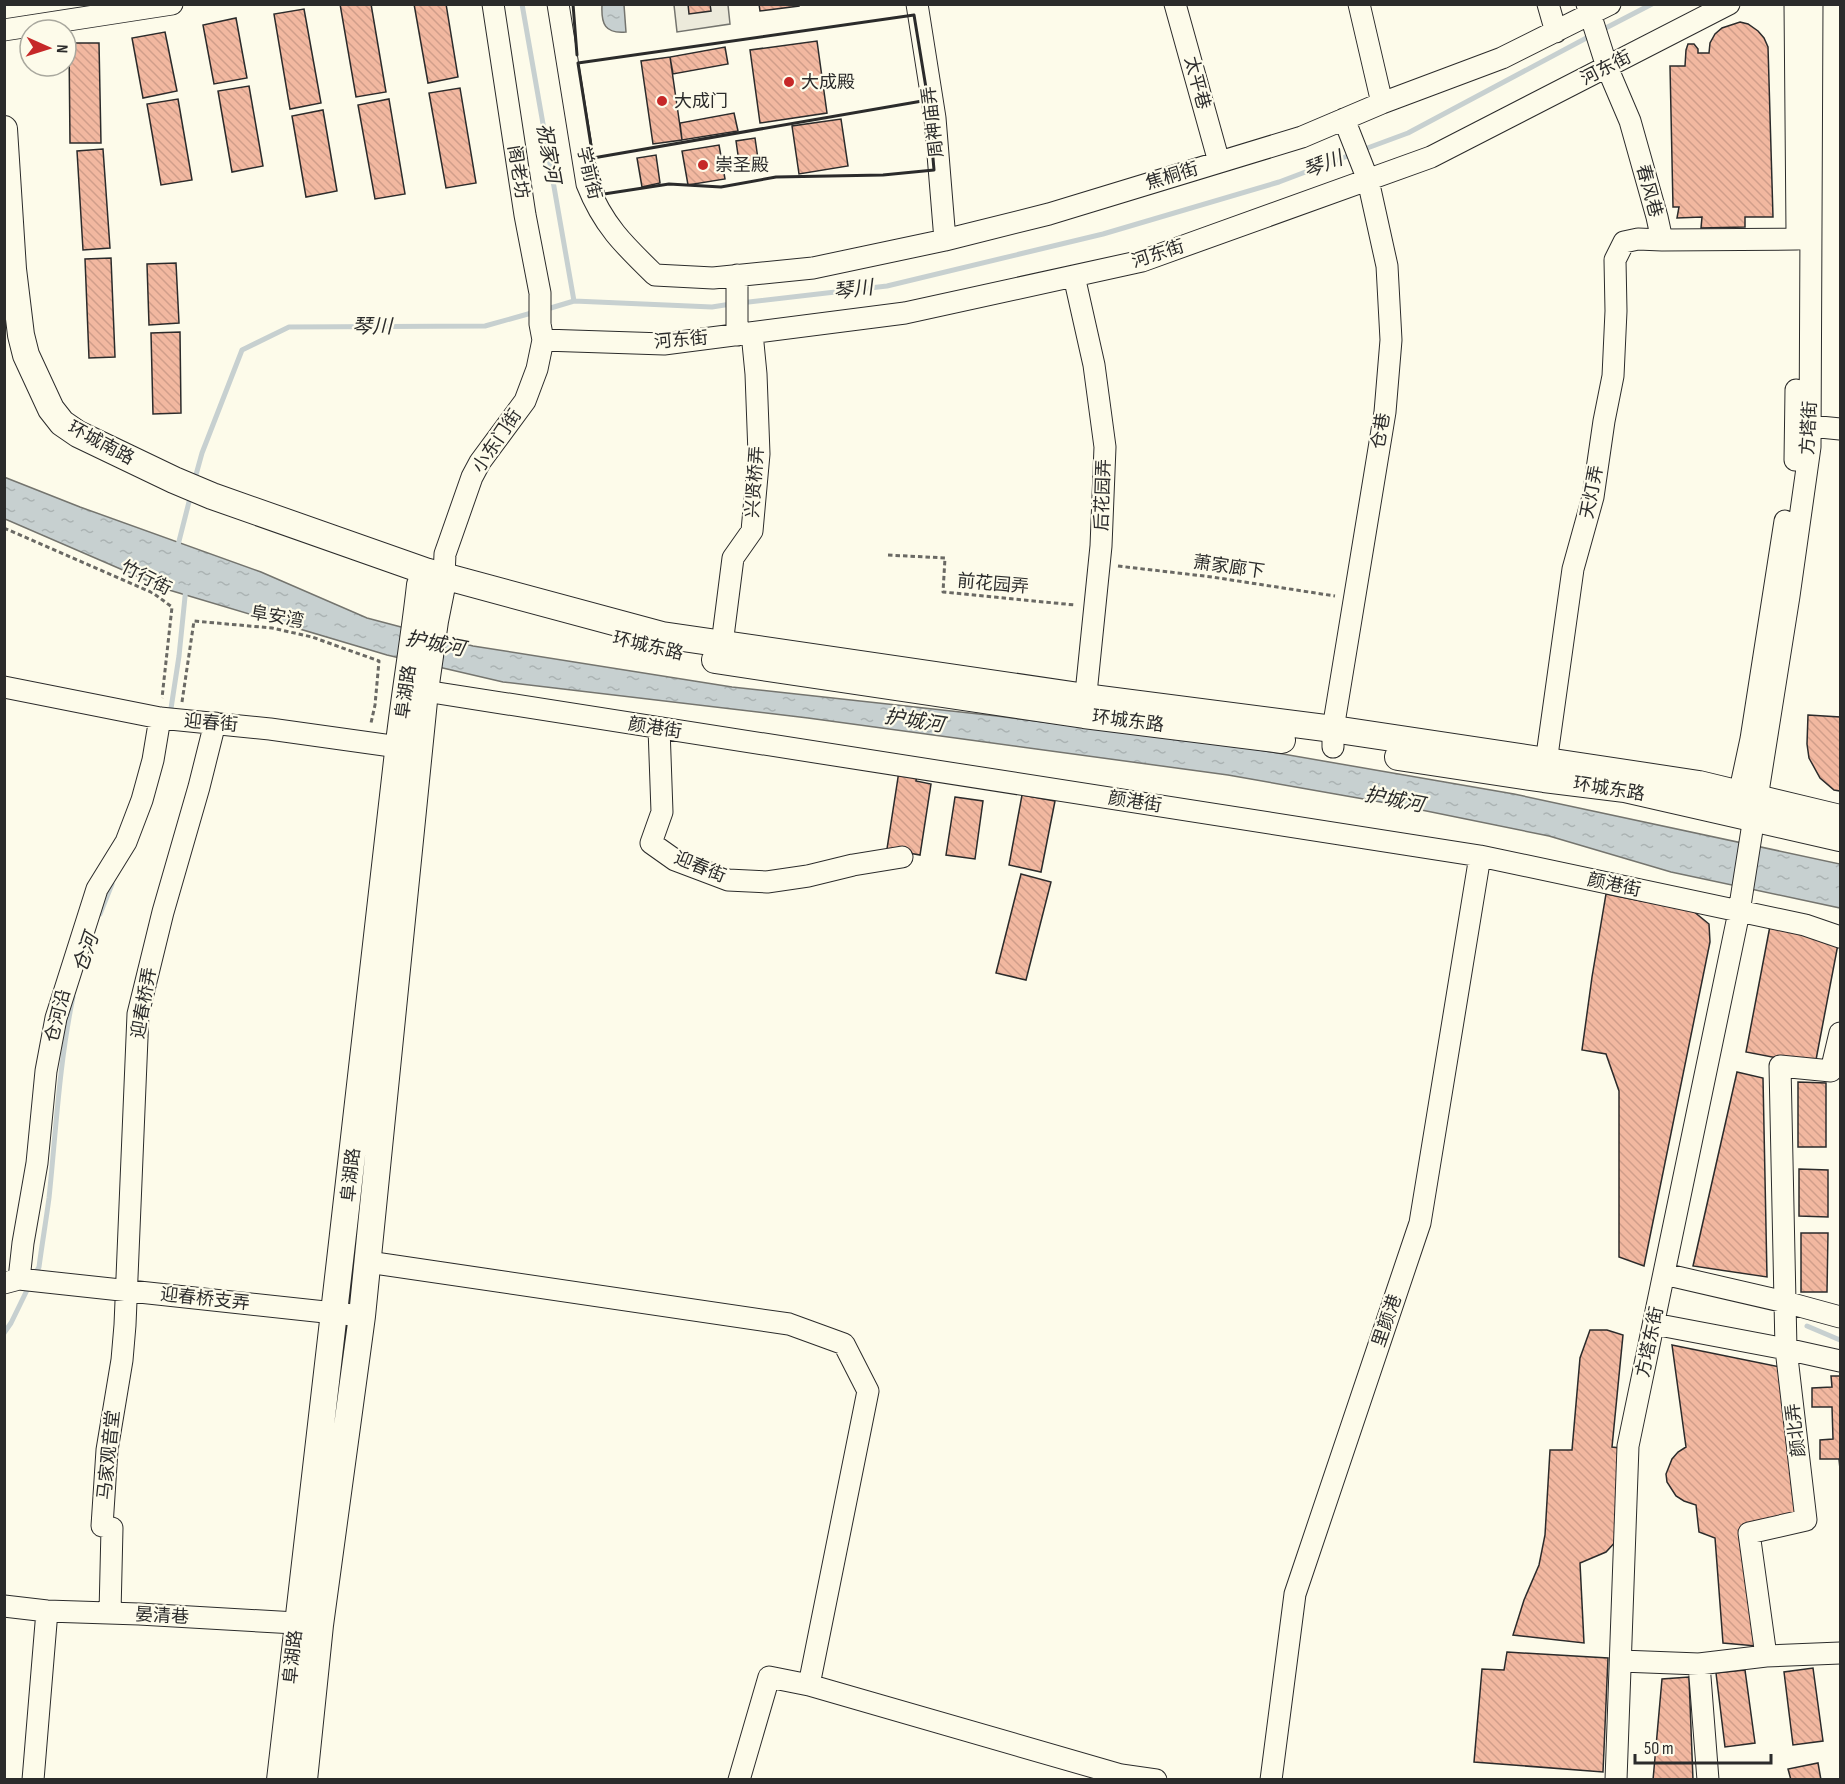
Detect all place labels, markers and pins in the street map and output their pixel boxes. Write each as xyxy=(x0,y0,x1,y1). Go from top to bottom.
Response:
place label: 大成殿 xyxy=(801,72,855,93)
marker: 大成殿 xyxy=(782,75,796,89)
place label: 大成门 xyxy=(674,91,728,112)
marker: 大成门 xyxy=(655,94,669,108)
place label: 崇圣殿 xyxy=(715,155,769,176)
marker: 崇圣殿 xyxy=(696,158,710,172)

